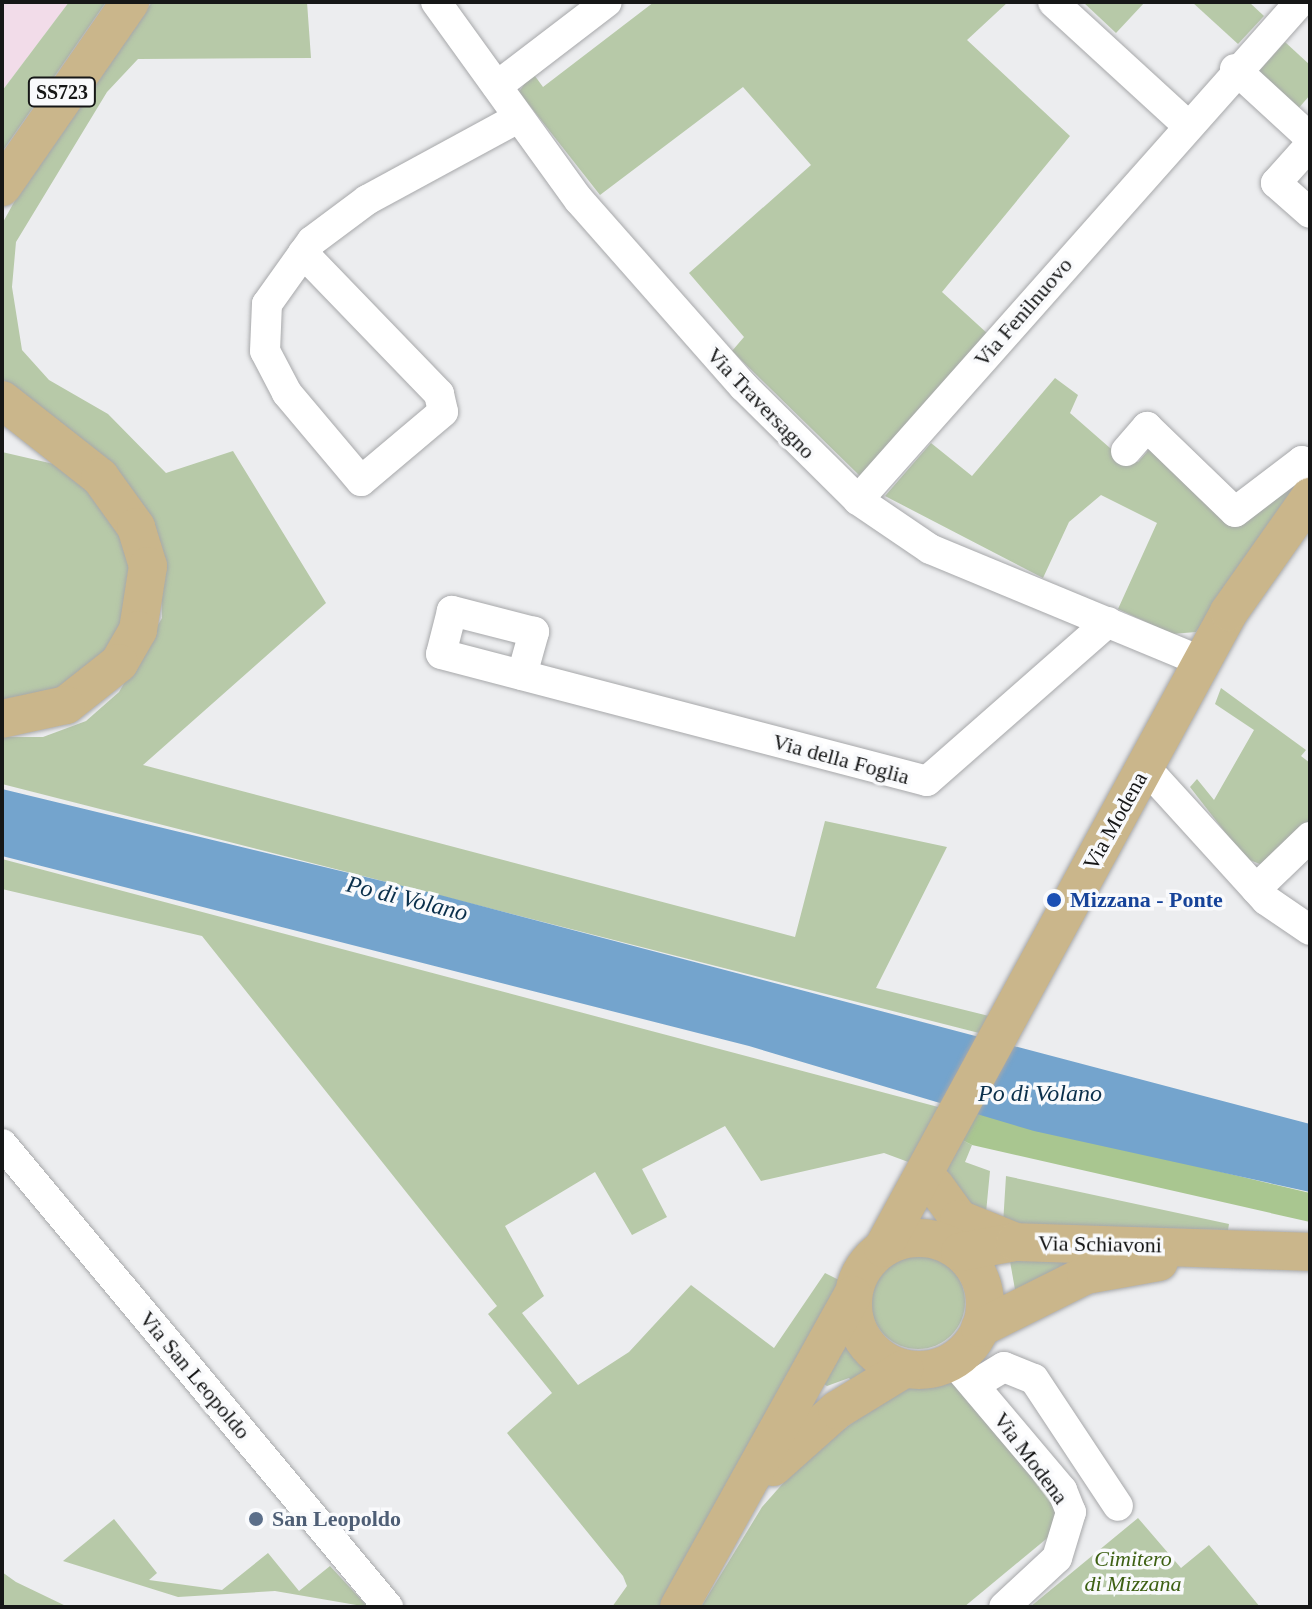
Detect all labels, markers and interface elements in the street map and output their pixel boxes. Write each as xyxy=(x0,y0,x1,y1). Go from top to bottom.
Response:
road number: SS723 xyxy=(26,76,98,108)
street label: Via Fenilnuovo xyxy=(968,252,1078,372)
street label: Via Traversagno xyxy=(701,342,821,464)
street label: Via della Foglia xyxy=(770,728,912,790)
street label: Via Modena xyxy=(1077,767,1153,875)
water label: Po di Volano xyxy=(343,870,471,928)
place label: Mizzana - Ponte xyxy=(1070,887,1223,913)
marker: Mizzana - Ponte xyxy=(1045,891,1063,909)
water label: Po di Volano xyxy=(978,1080,1102,1108)
street label: Via Schiavoni xyxy=(1038,1230,1162,1258)
street label: Via San Leopoldo xyxy=(134,1306,256,1444)
street label: Via Modena xyxy=(988,1407,1074,1509)
place label: San Leopoldo xyxy=(272,1506,401,1532)
marker: San Leopoldo xyxy=(247,1510,265,1528)
park label: Cimitero di Mizzana xyxy=(1084,1545,1182,1596)

